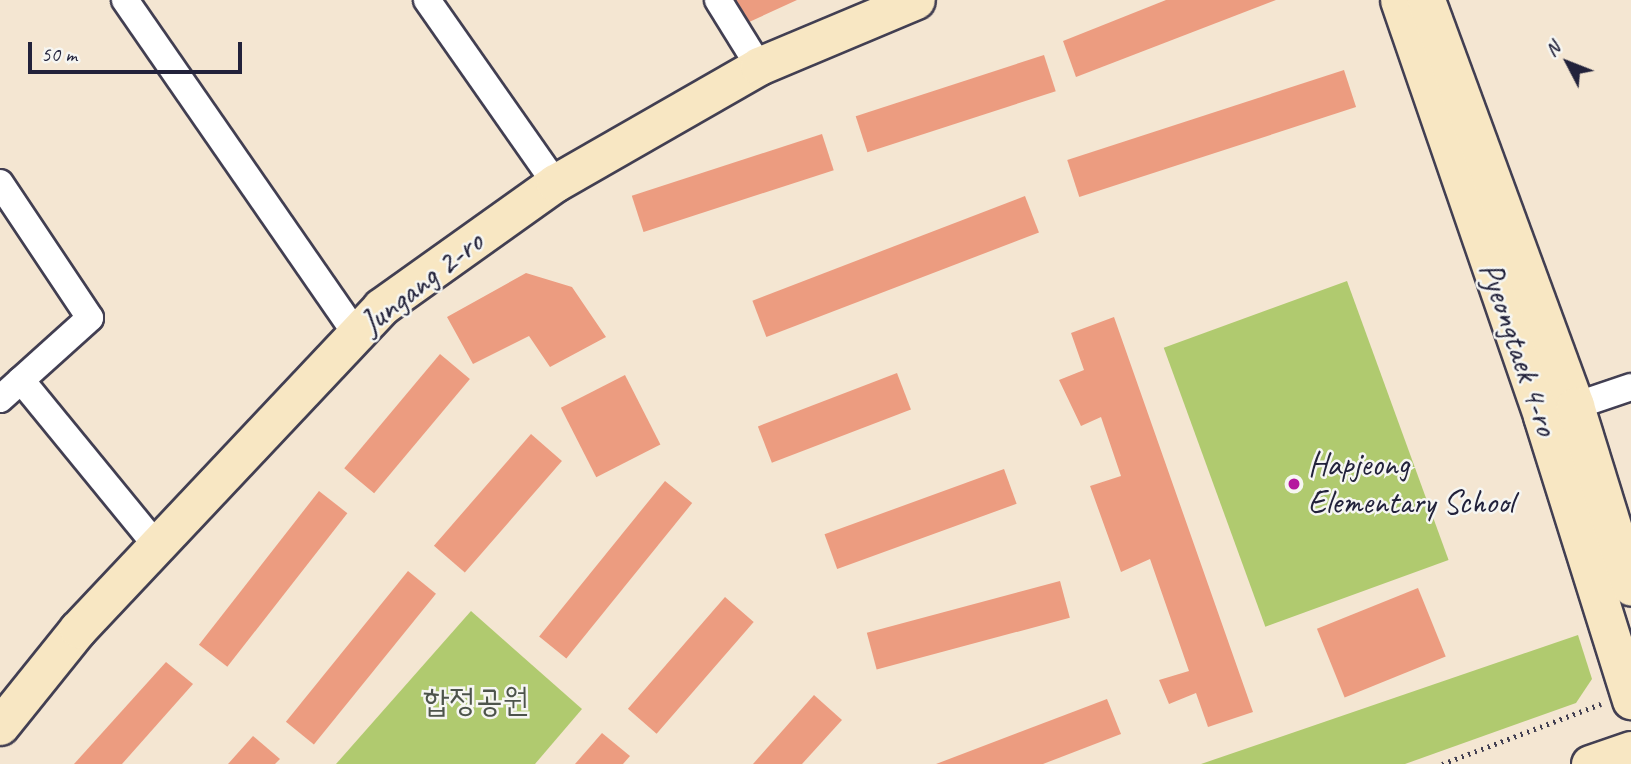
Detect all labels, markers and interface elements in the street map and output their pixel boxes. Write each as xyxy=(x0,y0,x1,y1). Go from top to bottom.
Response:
scale bar xyxy=(32,28,245,72)
north arrow xyxy=(1533,28,1603,98)
text: N xyxy=(1540,37,1565,61)
text: 50 m xyxy=(41,41,77,67)
street label: Jungang 2-ro xyxy=(353,223,491,343)
street label: Pyeongtaek 4-ro xyxy=(1470,257,1566,441)
place label: Hapjeong Elementary School xyxy=(1308,445,1514,523)
marker: Hapjeong Elementary School xyxy=(1286,476,1302,492)
park label: 합정공원 xyxy=(423,681,529,721)

